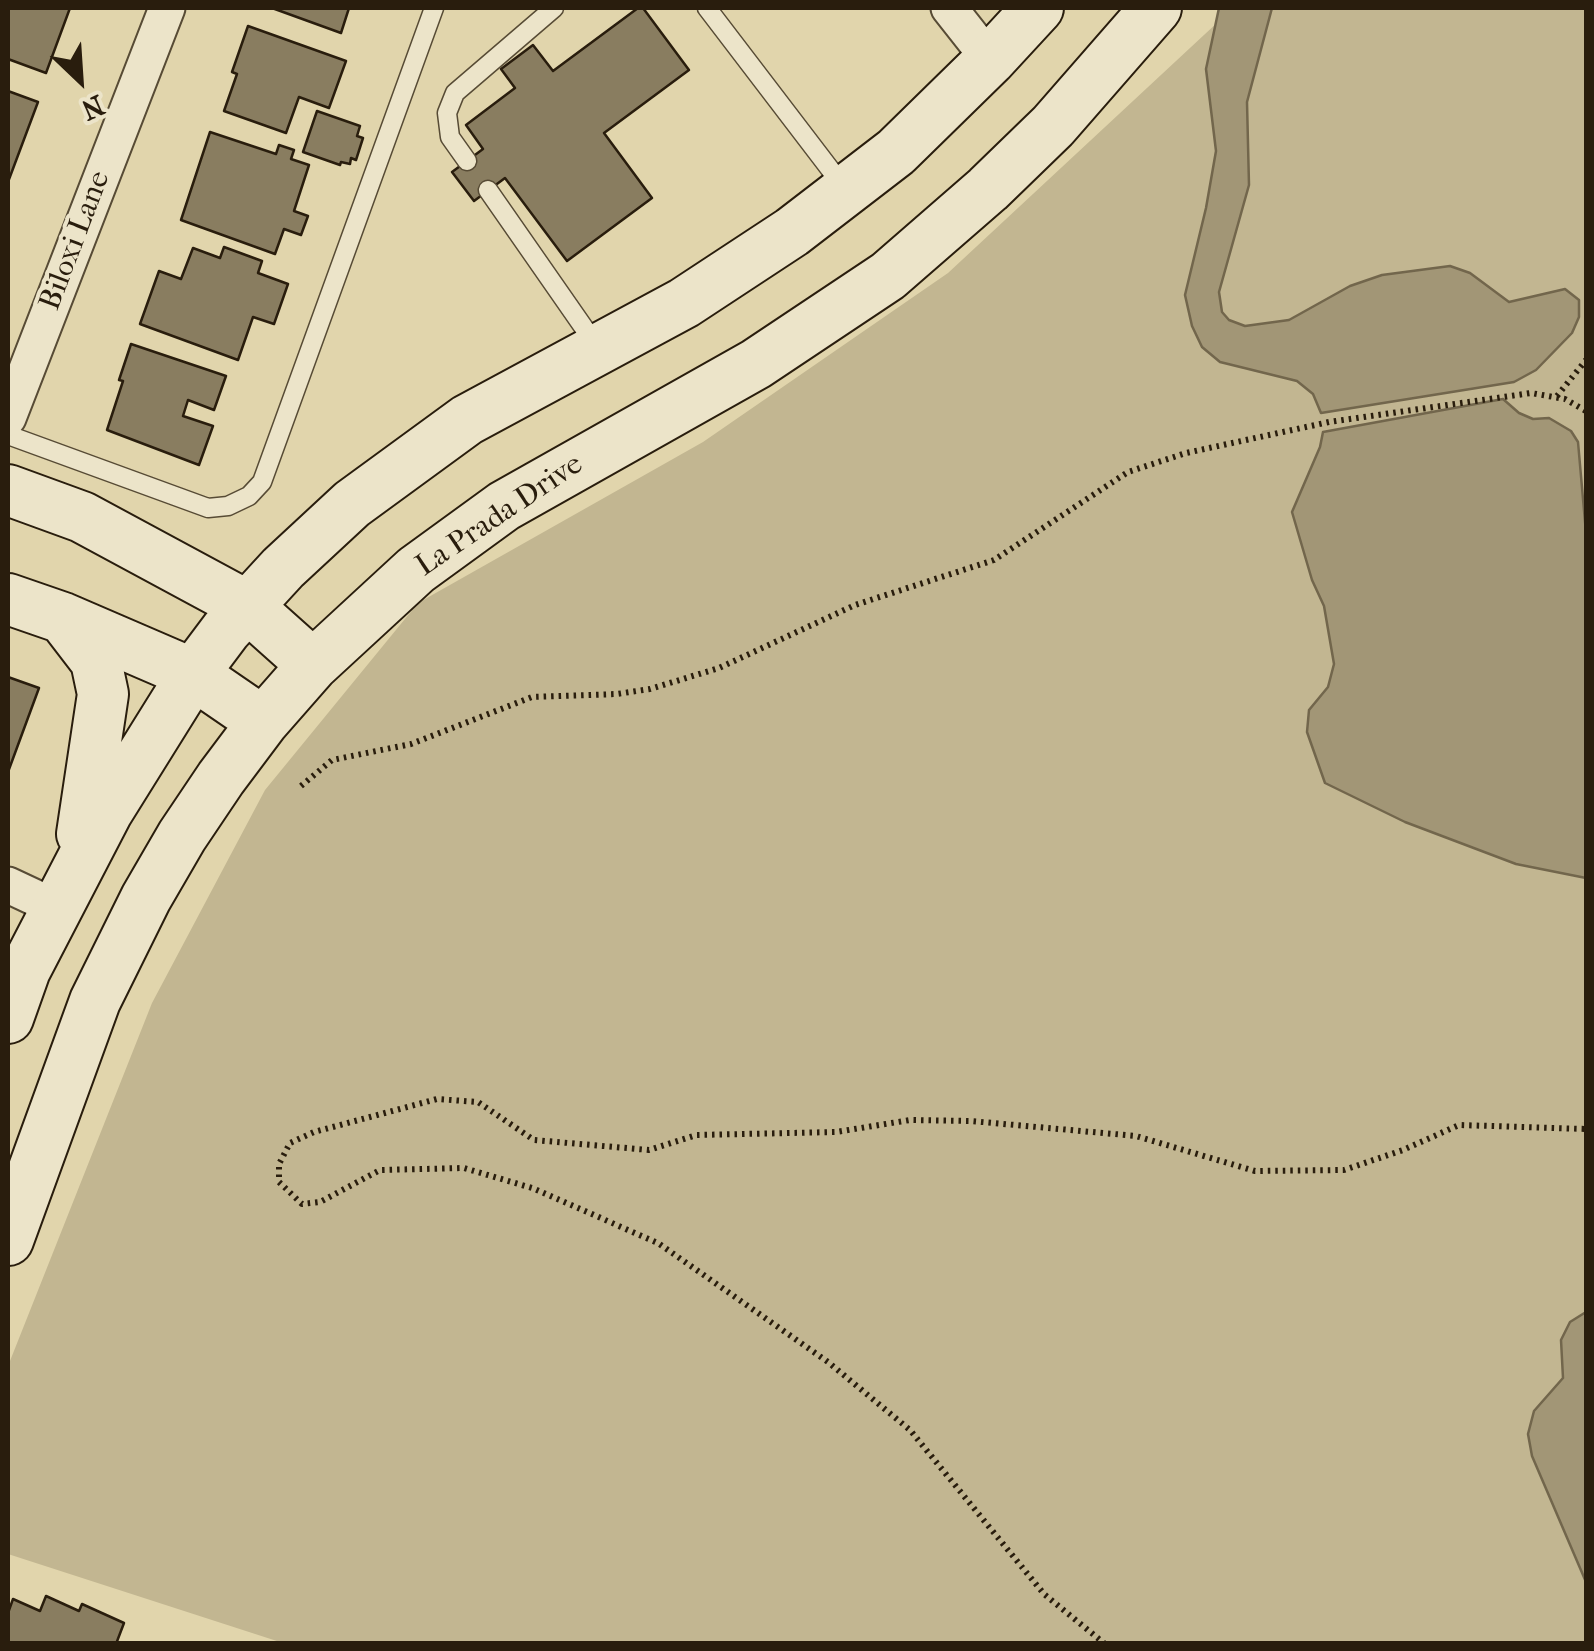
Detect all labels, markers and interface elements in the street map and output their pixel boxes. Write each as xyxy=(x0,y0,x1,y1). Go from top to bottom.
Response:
north arrow xyxy=(30,30,130,130)
text: N xyxy=(76,88,109,127)
street label: Biloxi Lane xyxy=(33,166,119,316)
street label: La Prada Drive xyxy=(410,447,590,585)

